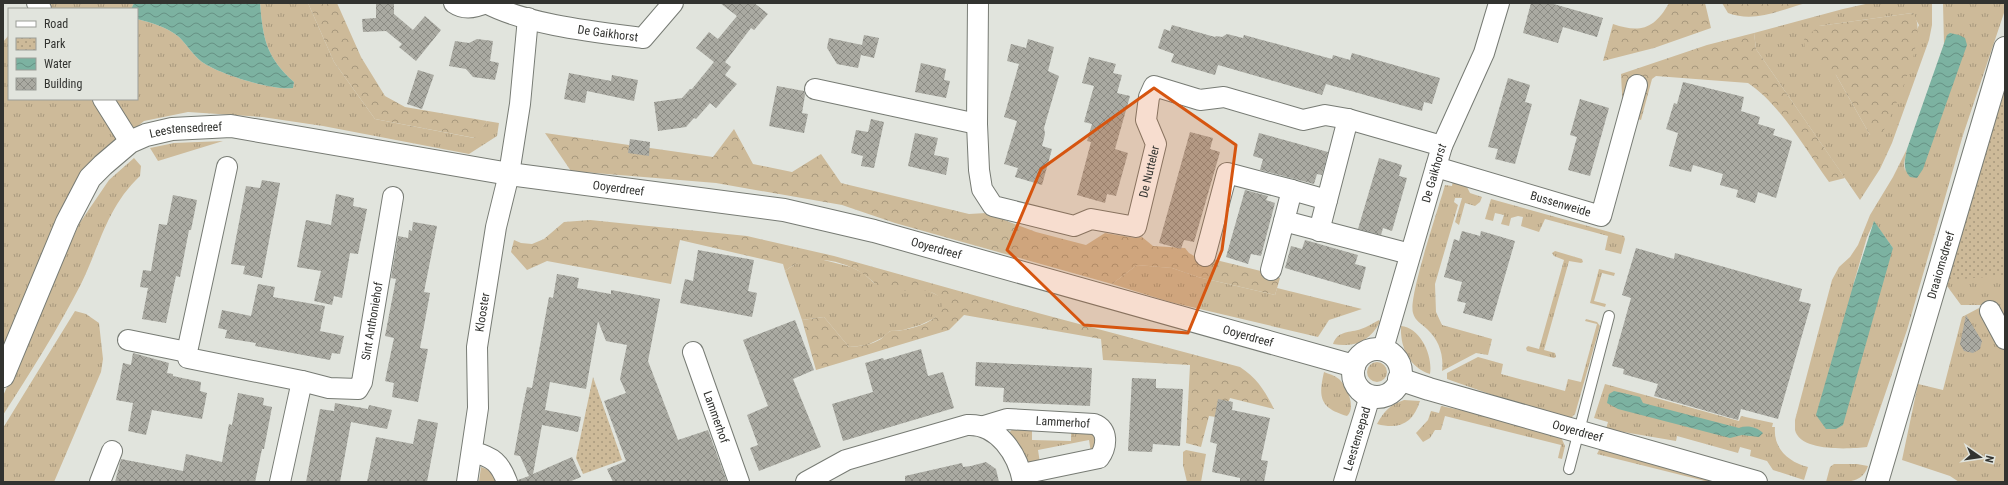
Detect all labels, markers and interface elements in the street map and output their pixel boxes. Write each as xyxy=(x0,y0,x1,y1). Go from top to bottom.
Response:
legend xyxy=(8,8,138,100)
text: Road xyxy=(44,17,68,31)
street label: De Gaikhorst xyxy=(577,22,639,44)
text: Park xyxy=(44,37,66,51)
text: Water xyxy=(44,57,72,71)
text: Building xyxy=(44,77,82,91)
street label: Leestensedreef xyxy=(148,119,223,141)
street label: De Gaikhorst xyxy=(1419,141,1449,204)
street label: De Nutteler xyxy=(1136,144,1162,199)
street label: Ooyerdreef xyxy=(592,178,645,199)
street label: Bussenweide xyxy=(1529,188,1593,220)
street label: Draaiomsdreef xyxy=(1924,230,1958,301)
street label: Ooyerdreef xyxy=(909,235,963,262)
street label: Sint Anthoniehof xyxy=(359,281,386,361)
street label: Klooster xyxy=(472,291,493,333)
street label: Ooyerdreef xyxy=(1221,322,1275,350)
street label: Lammerhof xyxy=(700,389,732,445)
street label: Leestensepad xyxy=(1341,405,1373,473)
street label: Lammerhof xyxy=(1035,414,1091,431)
street label: Ooyerdreef xyxy=(1551,417,1605,445)
north arrow xyxy=(1960,437,2000,477)
text: N xyxy=(1982,454,1996,464)

